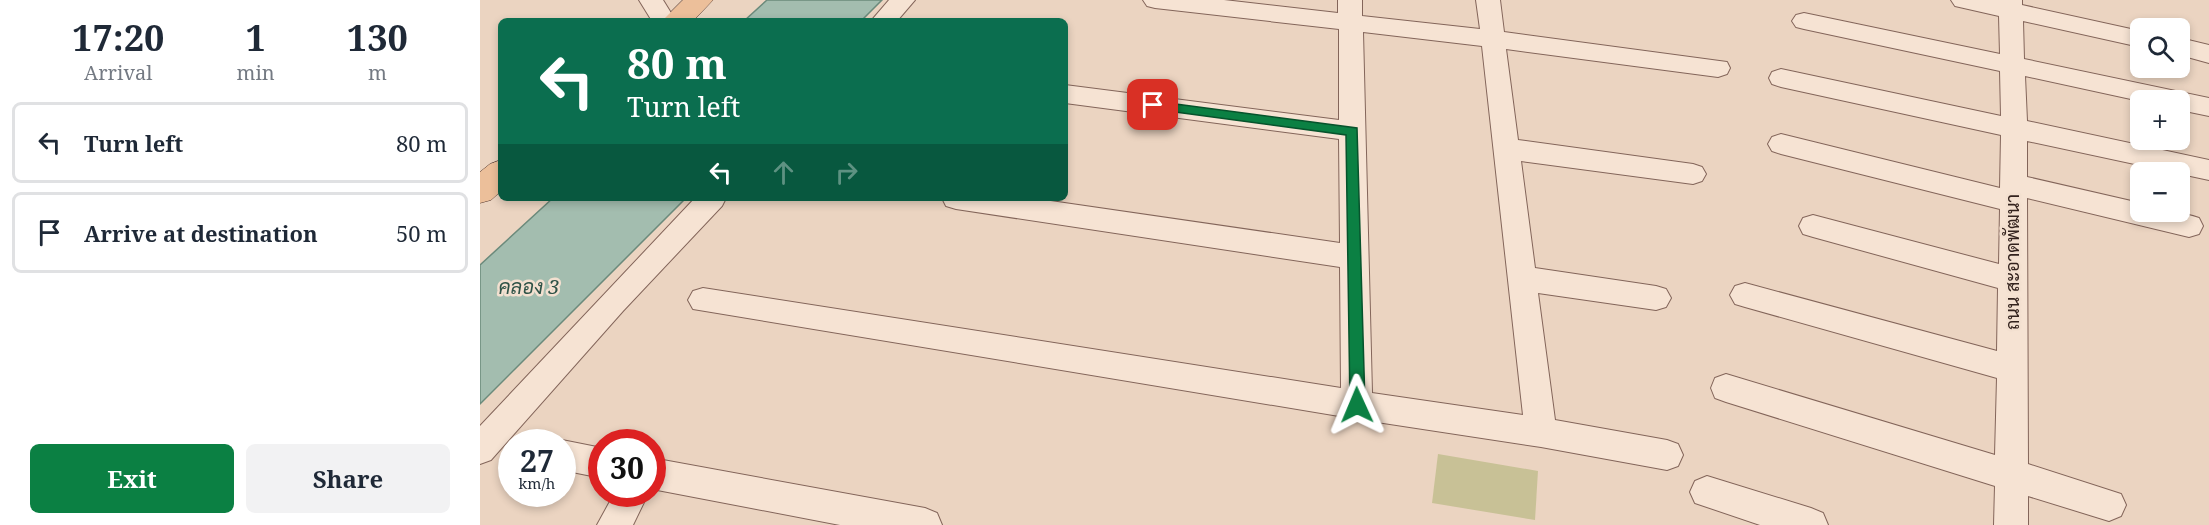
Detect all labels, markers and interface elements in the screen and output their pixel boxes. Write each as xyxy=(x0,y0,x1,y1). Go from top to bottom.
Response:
text: 17:20 xyxy=(72,13,164,62)
text: 1 xyxy=(245,13,266,62)
text: 130 xyxy=(347,13,408,62)
map controls xyxy=(2130,18,2190,222)
button: search xyxy=(2130,18,2190,78)
text: 80 m xyxy=(627,34,727,91)
icon: left xyxy=(528,42,606,120)
text: Arrival xyxy=(84,59,152,86)
text: min xyxy=(237,59,275,86)
text: m xyxy=(368,59,387,86)
pin xyxy=(1127,79,1178,130)
text: Turn left xyxy=(627,88,740,125)
icon: arrive xyxy=(1136,88,1169,121)
button: + xyxy=(2130,90,2190,150)
icon: left xyxy=(33,126,66,159)
text: Turn left xyxy=(84,128,183,158)
text: 80 m xyxy=(396,128,447,158)
icon: left xyxy=(704,156,737,189)
icon: ahead xyxy=(767,156,800,189)
icon: right xyxy=(830,156,863,189)
button: − xyxy=(2130,162,2190,222)
street label: ถนน สะอาดพัฒนา xyxy=(2000,194,2024,330)
icon: arrive xyxy=(33,216,66,249)
text: Arrive at destination xyxy=(84,218,318,248)
text: 50 m xyxy=(396,218,447,248)
water label: คลอง 3 xyxy=(499,273,559,300)
position arrow xyxy=(1325,373,1389,437)
speed limit sign: 30 xyxy=(588,429,666,507)
text: 27 xyxy=(520,440,554,481)
button: Exit xyxy=(30,444,234,513)
button: Share xyxy=(246,444,450,513)
text: km/h xyxy=(519,473,555,493)

